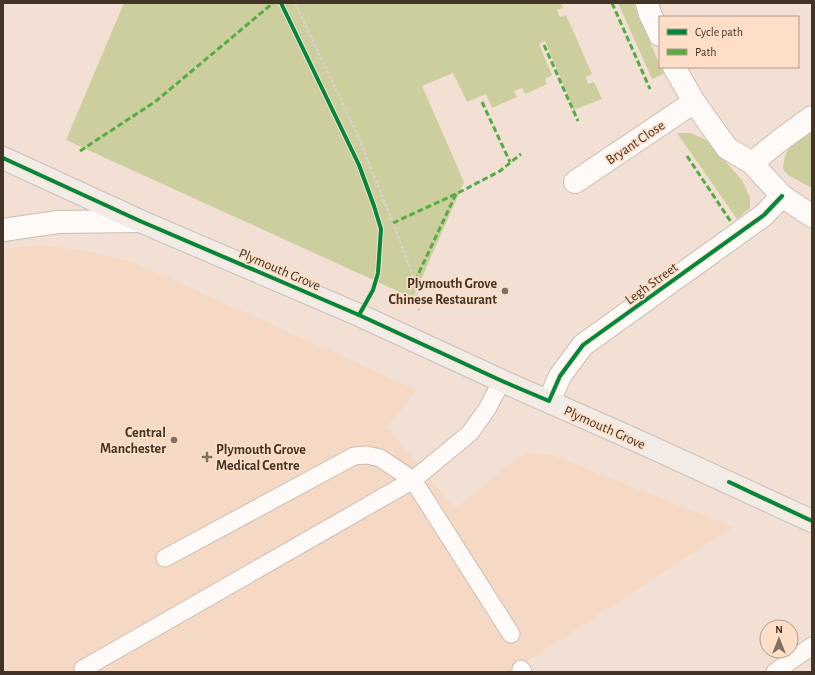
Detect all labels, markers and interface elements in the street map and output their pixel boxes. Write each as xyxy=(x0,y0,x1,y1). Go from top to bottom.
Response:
legend xyxy=(659,16,799,68)
text: Cycle path xyxy=(695,26,743,39)
text: Path xyxy=(695,46,717,58)
street label: Bryant Close xyxy=(604,118,667,167)
street label: Plymouth Grove xyxy=(237,246,323,293)
street label: Legh Street xyxy=(623,260,681,307)
place label: Plymouth Grove Chinese Restaurant xyxy=(388,277,497,307)
marker: Plymouth Grove Chinese Restaurant xyxy=(500,286,510,296)
street label: Plymouth Grove xyxy=(562,404,647,452)
place label: Central Manchester xyxy=(100,426,166,456)
marker: Central Manchester xyxy=(169,435,179,445)
place label: Plymouth Grove Medical Centre xyxy=(216,443,306,473)
marker: Plymouth Grove Medical Centre xyxy=(201,451,213,463)
north arrow xyxy=(759,619,799,659)
text: N xyxy=(775,624,783,635)

